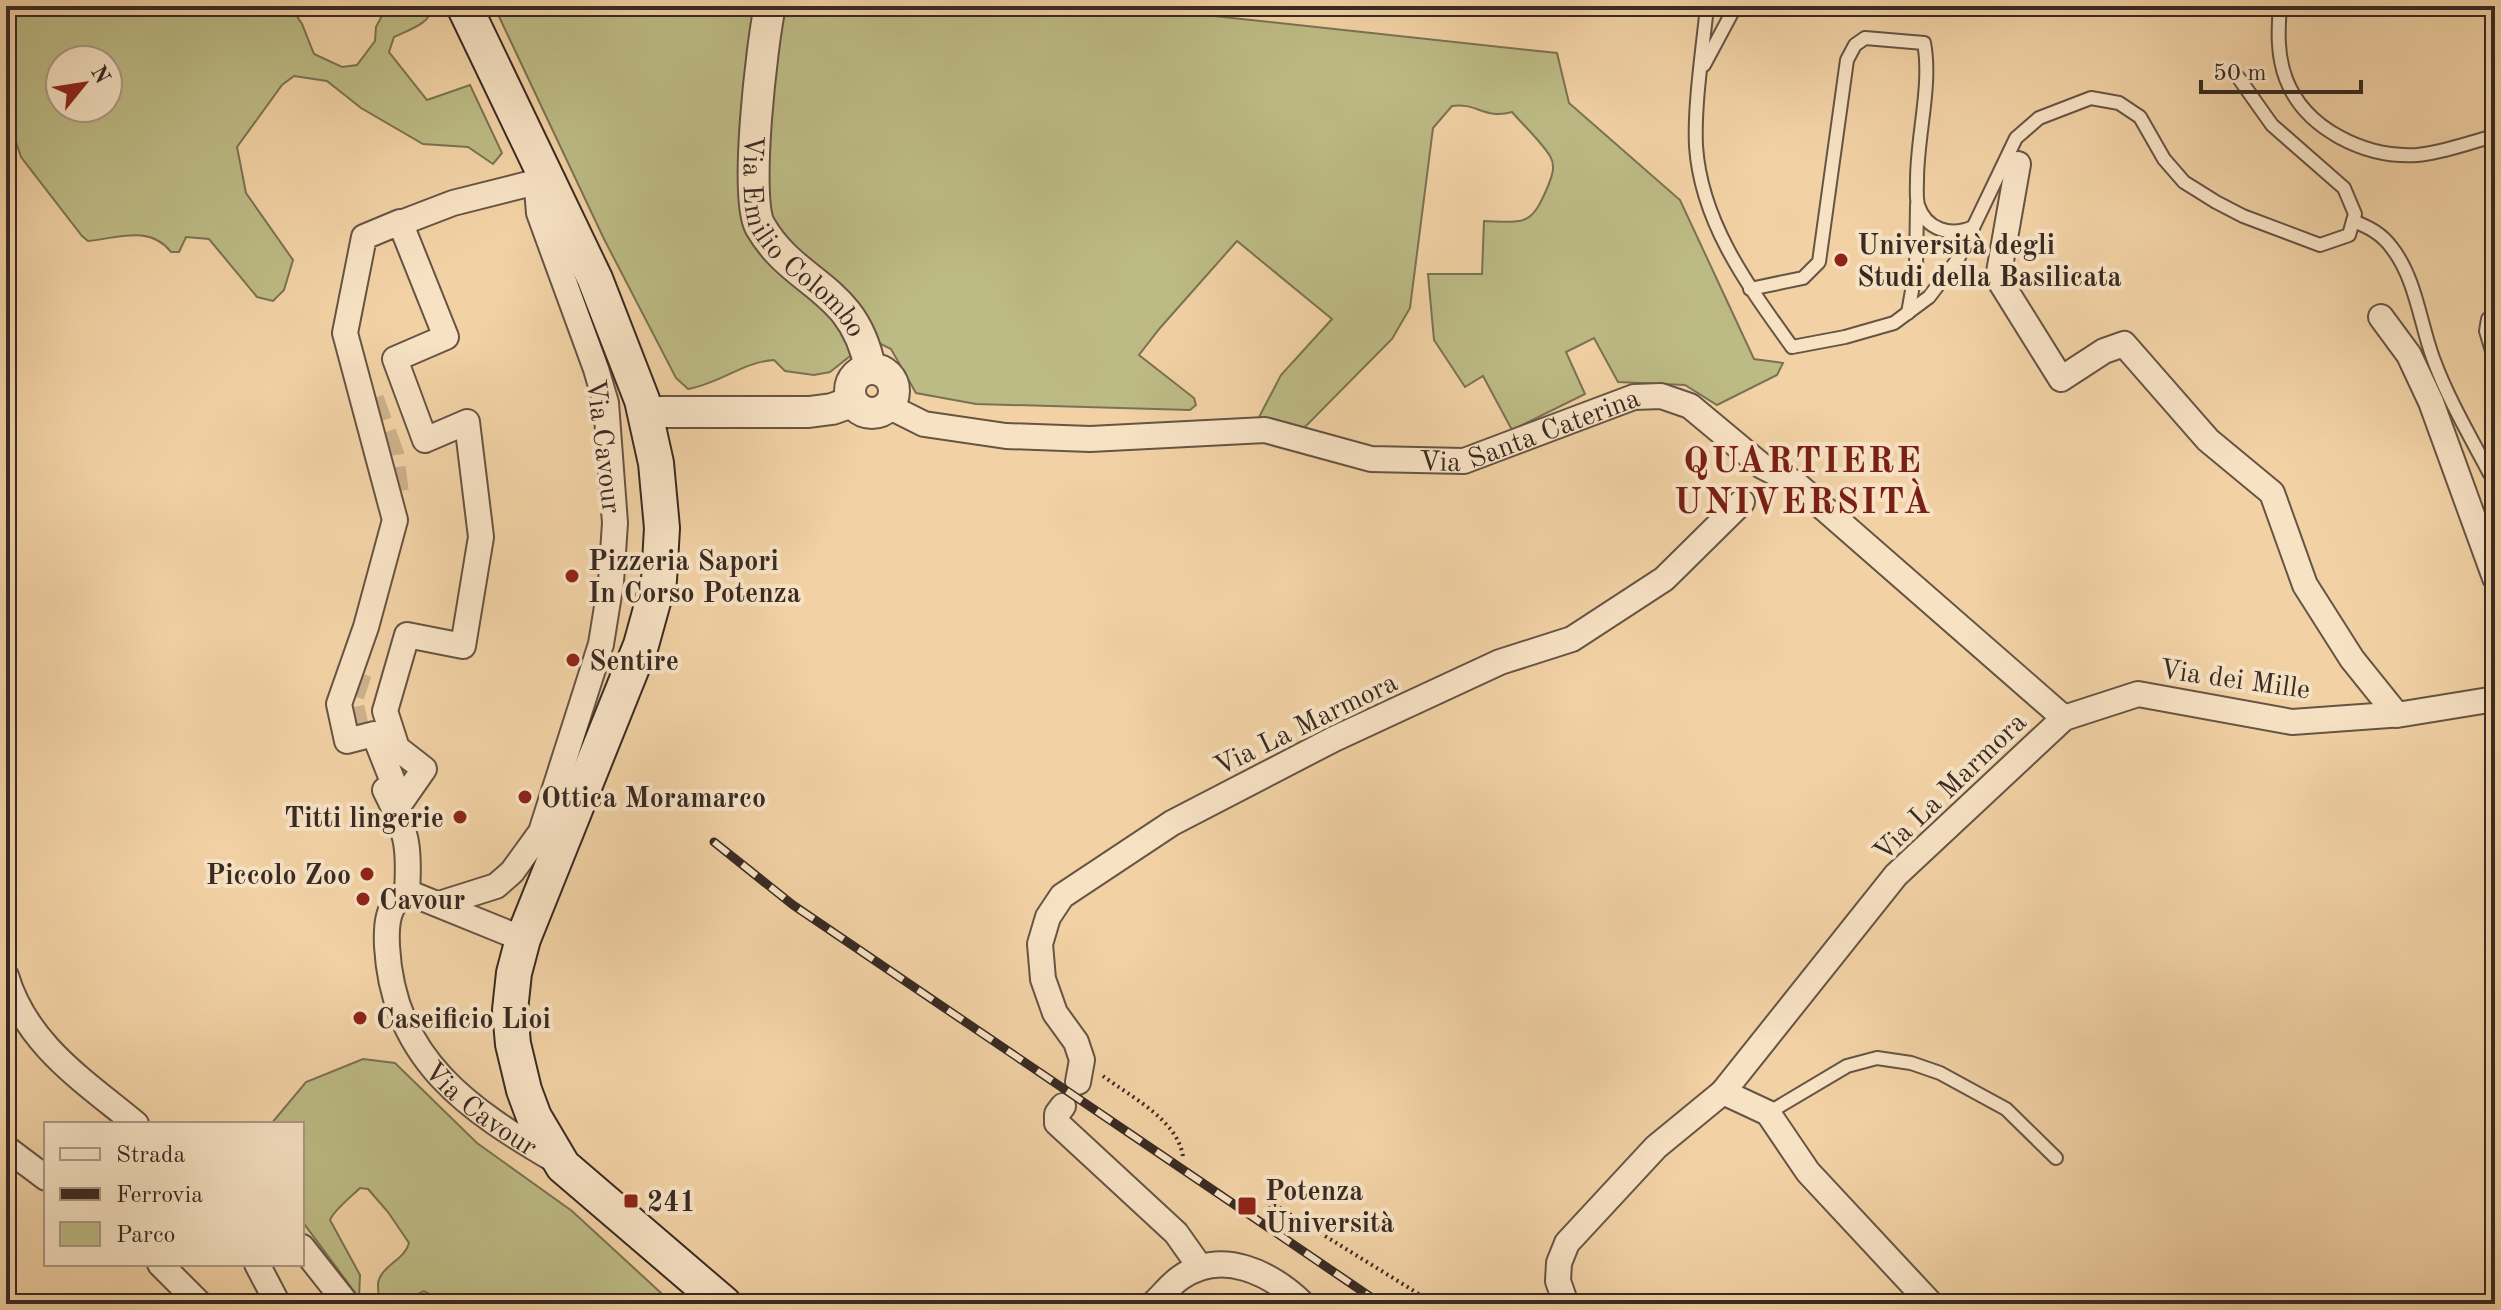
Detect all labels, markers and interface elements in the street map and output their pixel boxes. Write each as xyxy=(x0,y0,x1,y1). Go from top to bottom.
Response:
north arrow xyxy=(44,44,124,124)
scale bar xyxy=(2201,44,2361,94)
text: N xyxy=(86,62,113,88)
text: 50 m xyxy=(2213,62,2267,86)
street label: Via Emilio Colombo xyxy=(737,134,869,342)
place label: Università degli Studi della Basilicata xyxy=(1857,233,2122,293)
marker: Università degli Studi della Basilicata xyxy=(1832,251,1850,269)
street label: Via Cavour xyxy=(580,378,624,515)
street label: Via Santa Caterina xyxy=(1419,385,1644,478)
district label: QUARTIERE UNIVERSITÀ xyxy=(1674,445,1932,522)
place label: Pizzeria Sapori In Corso Potenza xyxy=(588,549,801,609)
marker: Pizzeria Sapori In Corso Potenza xyxy=(563,567,581,585)
place label: Sentire xyxy=(589,649,679,677)
marker: Sentire xyxy=(564,651,582,669)
street label: Via dei Mille xyxy=(2158,657,2312,705)
street label: Via La Marmora xyxy=(1210,669,1403,782)
street label: Via La Marmora xyxy=(1869,708,2033,868)
place label: Ottica Moramarco xyxy=(541,786,766,814)
marker: Ottica Moramarco xyxy=(516,788,534,806)
place label: Titti lingerie xyxy=(284,806,444,834)
marker: Titti lingerie xyxy=(451,808,469,826)
place label: Piccolo Zoo xyxy=(206,863,351,891)
marker: Piccolo Zoo xyxy=(358,865,376,883)
place label: Cavour xyxy=(379,888,465,916)
marker: Cavour xyxy=(354,890,372,908)
place label: Caseificio Lioi xyxy=(376,1007,551,1035)
marker: Caseificio Lioi xyxy=(351,1009,369,1027)
street label: Via Cavour xyxy=(417,1057,541,1163)
legend xyxy=(44,1122,304,1266)
text: Strada xyxy=(116,1144,186,1168)
place label: Potenza Università xyxy=(1265,1179,1394,1239)
text: Ferrovia xyxy=(116,1184,203,1208)
place label: 241 xyxy=(647,1190,696,1218)
marker: 241 xyxy=(622,1192,640,1210)
marker: Potenza Università xyxy=(1236,1195,1258,1217)
text: Parco xyxy=(116,1224,175,1248)

